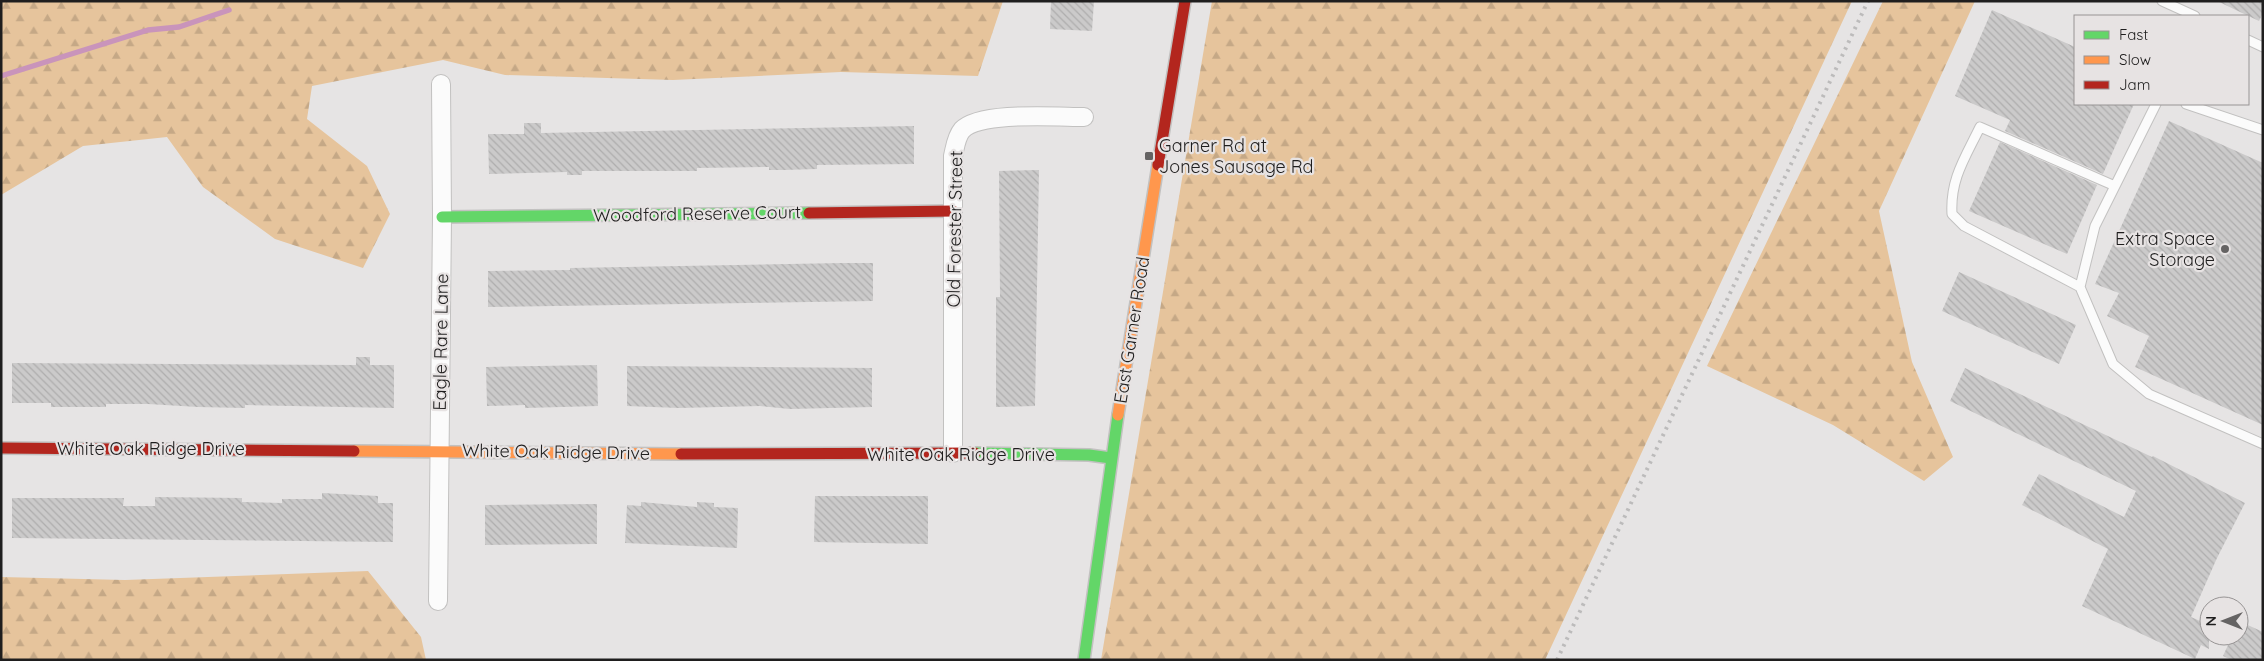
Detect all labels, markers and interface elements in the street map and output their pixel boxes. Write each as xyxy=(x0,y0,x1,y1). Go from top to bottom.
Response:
legend xyxy=(2074,15,2249,105)
text: Fast xyxy=(2119,25,2148,44)
text: Slow xyxy=(2119,50,2151,69)
text: Jam xyxy=(2119,75,2150,94)
place label: Garner Rd at Jones Sausage Rd xyxy=(1159,134,1314,178)
street label: Old Forester Street xyxy=(942,150,967,308)
marker: Garner Rd at Jones Sausage Rd xyxy=(1143,150,1155,162)
street label: Woodford Reserve Court xyxy=(593,200,801,227)
place label: Extra Space Storage xyxy=(2115,227,2215,271)
marker: Extra Space Storage xyxy=(2219,243,2231,255)
street label: East Garner Road xyxy=(1109,255,1154,405)
street label: Eagle Rare Lane xyxy=(428,273,453,411)
street label: White Oak Ridge Drive xyxy=(57,437,245,460)
street label: White Oak Ridge Drive xyxy=(462,438,650,465)
street label: White Oak Ridge Drive xyxy=(867,443,1055,466)
north arrow xyxy=(2199,596,2249,646)
text: N xyxy=(2202,616,2220,626)

